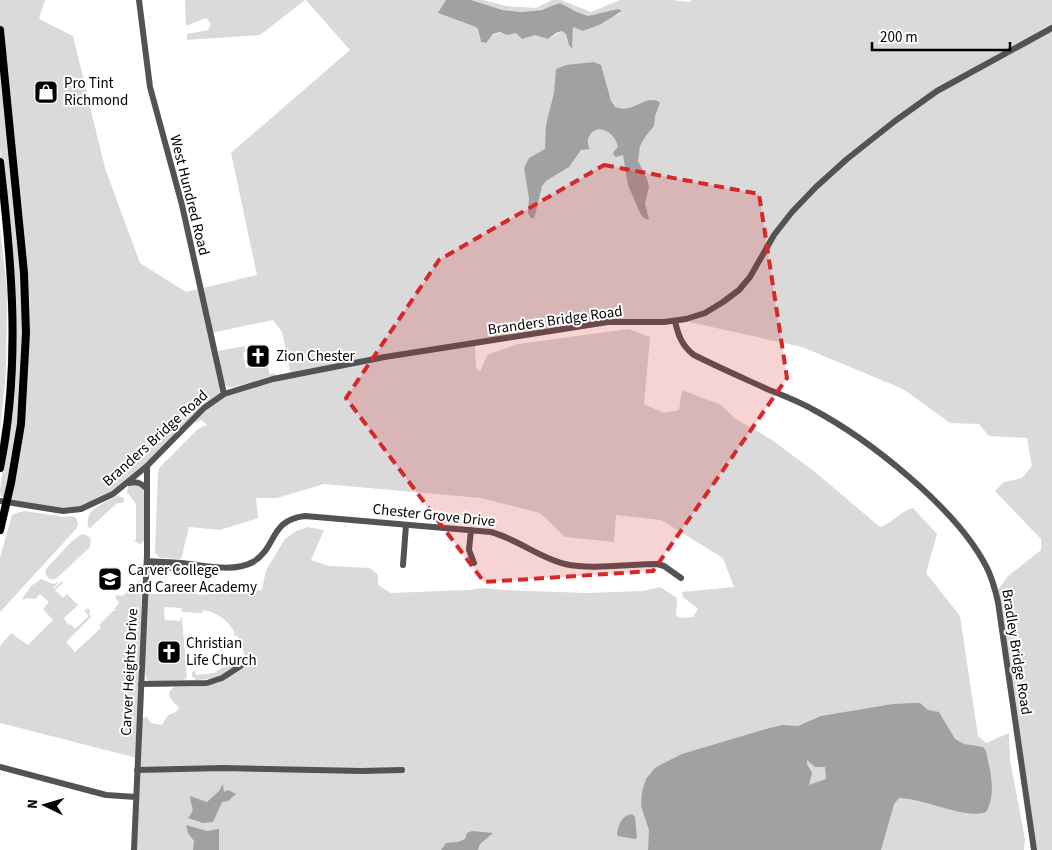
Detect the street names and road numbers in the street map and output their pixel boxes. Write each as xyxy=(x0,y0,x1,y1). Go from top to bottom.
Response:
street label: West Hundred Road xyxy=(164,133,215,258)
street label: Branders Bridge Road xyxy=(486,301,624,340)
street label: Branders Bridge Road xyxy=(98,385,213,492)
street label: Chester Grove Drive xyxy=(372,499,496,532)
street label: Bradley Bridge Road xyxy=(996,588,1037,716)
street label: Carver Heights Drive xyxy=(116,608,143,736)

